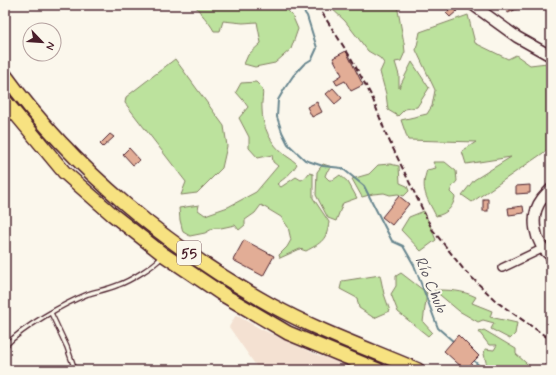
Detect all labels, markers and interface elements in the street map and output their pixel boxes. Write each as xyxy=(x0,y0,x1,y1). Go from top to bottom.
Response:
north arrow xyxy=(22,22,62,62)
text: N xyxy=(42,40,58,52)
road number: 55 xyxy=(177,241,201,265)
water label: Río Chulo xyxy=(409,253,452,317)

